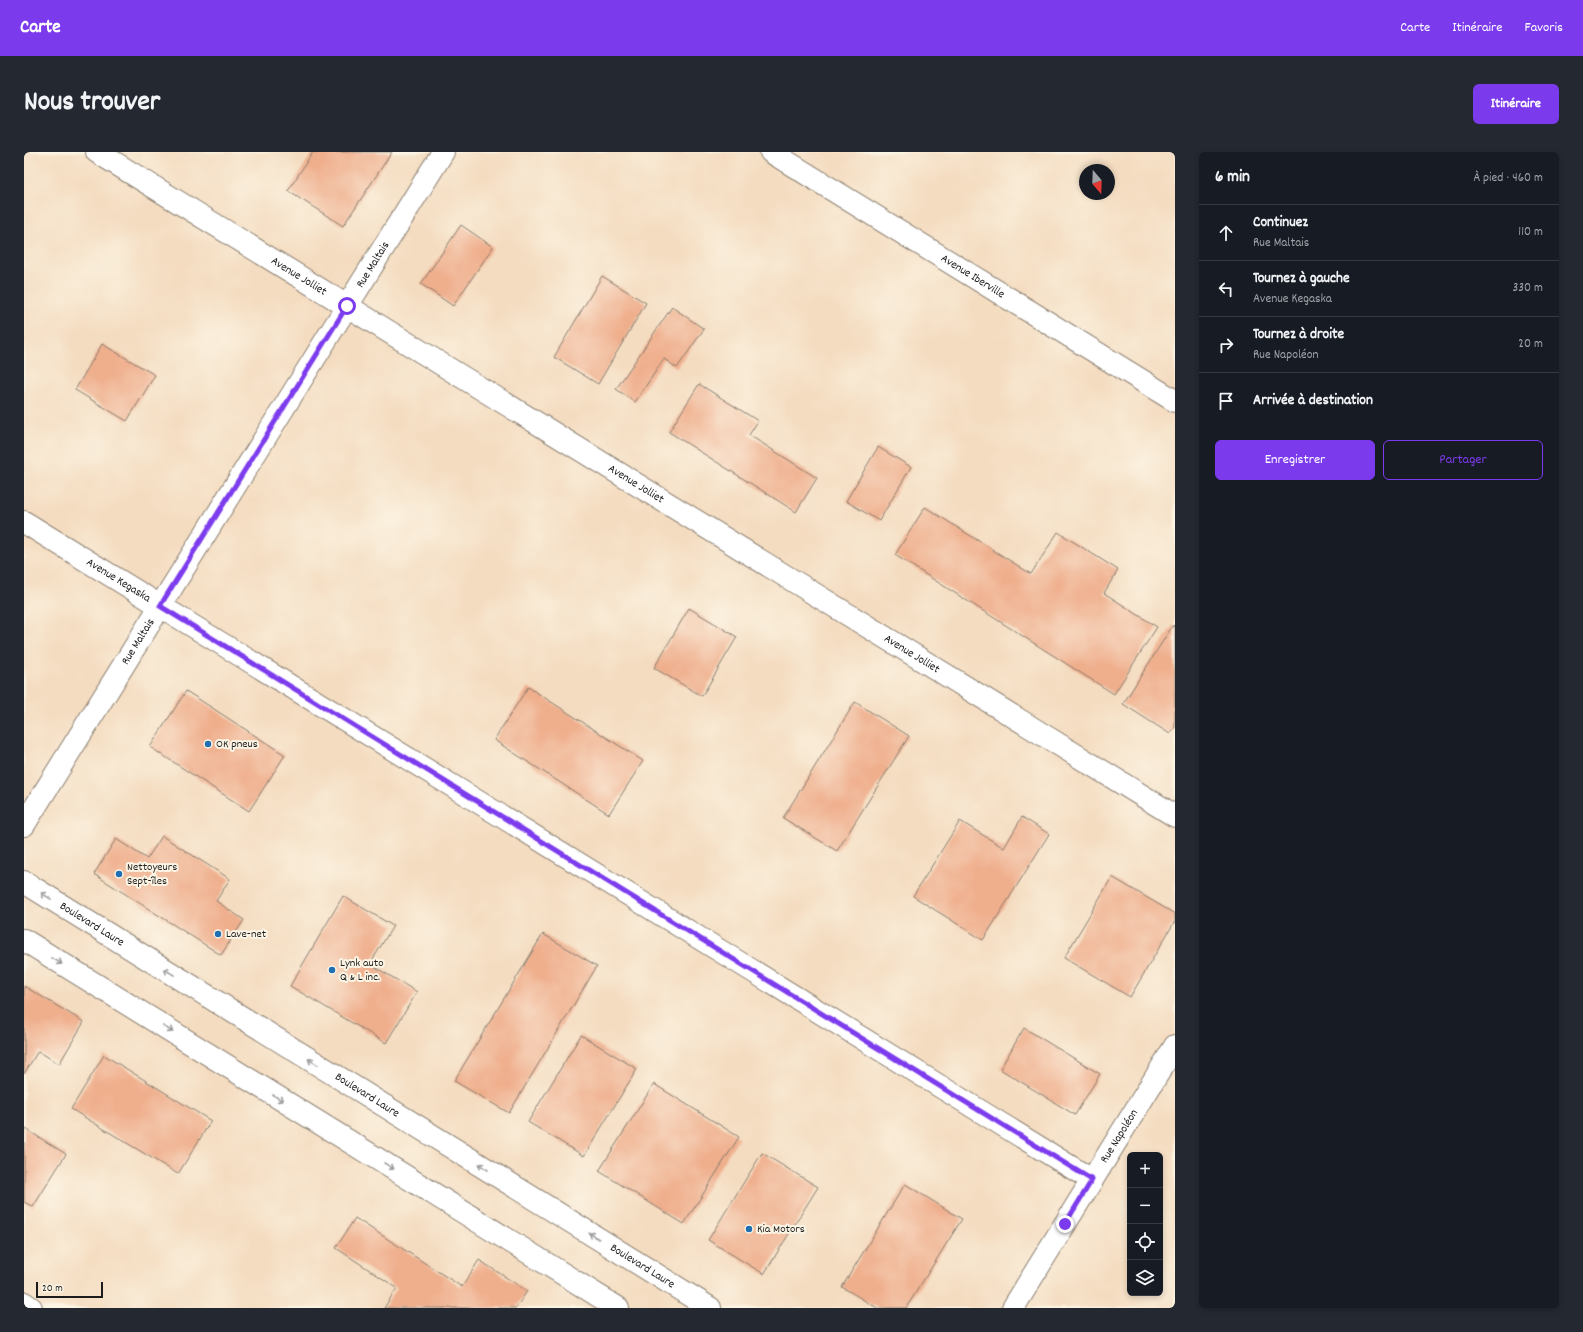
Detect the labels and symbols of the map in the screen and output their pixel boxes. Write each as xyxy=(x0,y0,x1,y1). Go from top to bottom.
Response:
north arrow xyxy=(1079,164,1115,200)
street label: Rue Maltais xyxy=(352,238,394,291)
street label: Avenue Iberville xyxy=(937,250,1008,303)
street label: Avenue Jolliet xyxy=(268,253,331,300)
route start xyxy=(338,297,356,315)
street label: Avenue Jolliet xyxy=(605,460,668,508)
street label: Avenue Kegaska xyxy=(83,554,154,607)
street label: Rue Maltais xyxy=(117,615,159,668)
street label: Avenue Jolliet xyxy=(881,630,944,678)
place label: OK pneus xyxy=(216,736,258,753)
marker: OK pneus xyxy=(203,739,213,749)
place label: Nettoyeurs Sept-îles xyxy=(127,859,177,890)
marker: Nettoyeurs Sept-îles xyxy=(114,869,124,879)
one-way arrow xyxy=(41,892,52,900)
street label: Boulevard Laure xyxy=(56,898,128,951)
place label: Lave-net xyxy=(226,926,267,943)
marker: Lave-net xyxy=(213,929,223,939)
place label: Lynk auto Q & L inc. xyxy=(340,955,384,986)
one-way arrow xyxy=(51,957,62,965)
marker: Lynk auto Q & L inc. xyxy=(327,965,337,975)
one-way arrow xyxy=(164,968,175,976)
one-way arrow xyxy=(162,1026,174,1034)
one-way arrow xyxy=(307,1057,319,1065)
street label: Boulevard Laure xyxy=(332,1069,403,1122)
one-way arrow xyxy=(272,1094,284,1102)
street label: Rue Napoléon xyxy=(1096,1106,1143,1166)
one-way arrow xyxy=(383,1162,394,1170)
one-way arrow xyxy=(478,1163,489,1171)
route end xyxy=(1056,1215,1074,1233)
place label: Kia Motors xyxy=(757,1221,805,1238)
marker: Kia Motors xyxy=(744,1224,754,1234)
one-way arrow xyxy=(588,1231,599,1240)
street label: Boulevard Laure xyxy=(607,1239,678,1293)
scale bar xyxy=(36,1280,103,1299)

